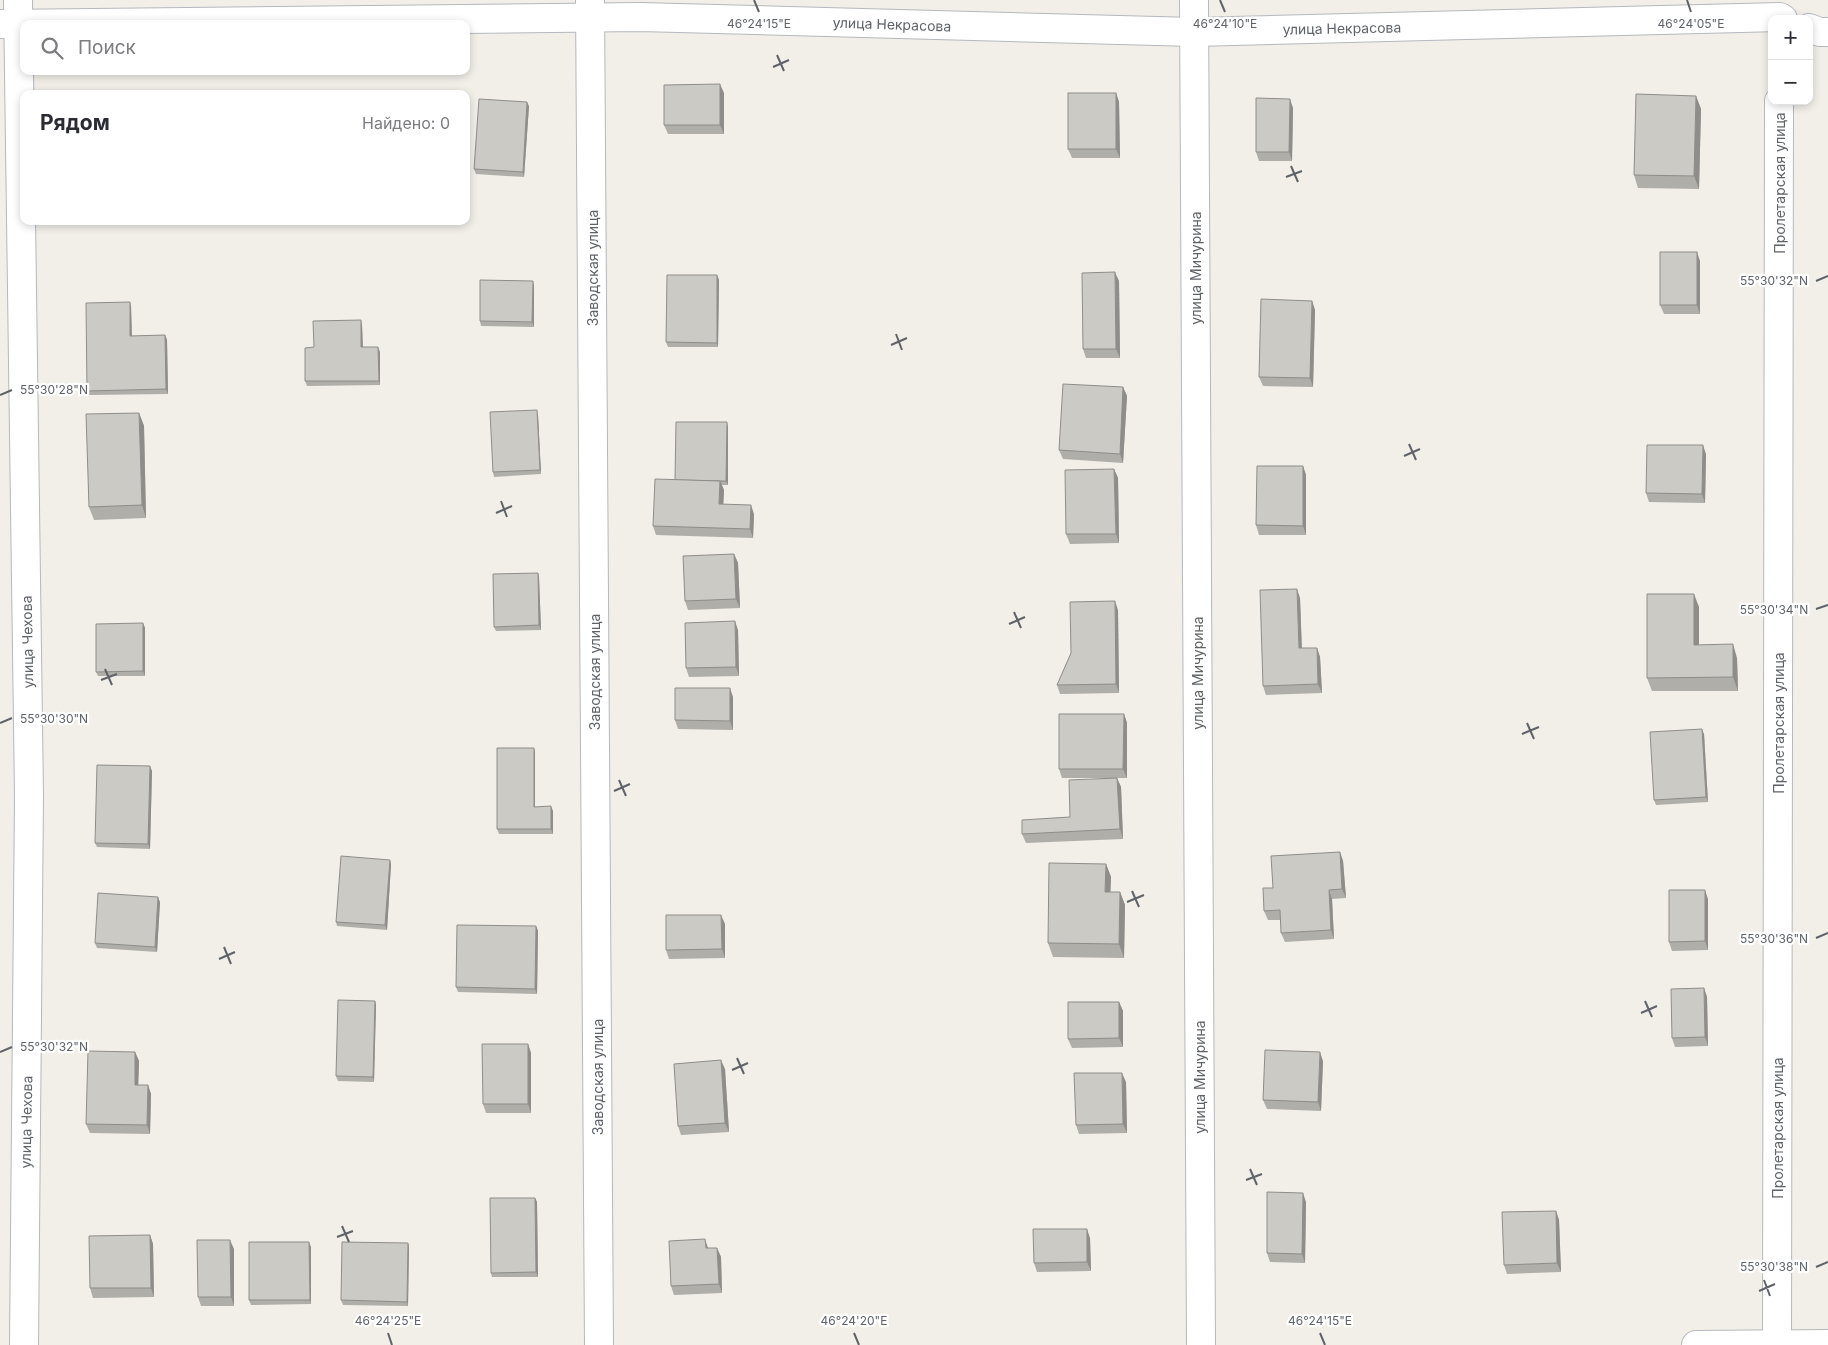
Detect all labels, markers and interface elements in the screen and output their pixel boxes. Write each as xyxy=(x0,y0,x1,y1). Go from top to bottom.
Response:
street label: улица Некрасова xyxy=(832,13,952,35)
map controls xyxy=(1768,15,1813,105)
button: + xyxy=(1768,15,1813,60)
text: 46°24'15"E xyxy=(727,16,791,31)
text: 46°24'10"E xyxy=(1193,16,1257,31)
text: 46°24'05"E xyxy=(1658,16,1724,31)
street label: улица Некрасова xyxy=(1283,18,1401,38)
search box xyxy=(20,20,470,75)
icon: search xyxy=(38,34,66,62)
text: Поиск xyxy=(78,36,136,59)
button: − xyxy=(1768,60,1813,105)
text: Рядом xyxy=(40,110,110,135)
street label: Пролетарская улица xyxy=(1771,112,1788,254)
text: Найдено: 0 xyxy=(362,113,450,133)
street label: Заводская улица xyxy=(584,210,601,326)
street label: улица Мичурина xyxy=(1187,211,1204,325)
text: 55°30'32"N xyxy=(1740,273,1808,288)
text: 55°30'28"N xyxy=(20,382,88,397)
street label: улица Чехова xyxy=(18,595,36,689)
text: 55°30'34"N xyxy=(1740,602,1808,617)
street label: Заводская улица xyxy=(586,614,603,730)
street label: улица Мичурина xyxy=(1189,616,1206,730)
street label: Пролетарская улица xyxy=(1770,652,1787,794)
text: 55°30'30"N xyxy=(20,711,88,726)
text: 55°30'36"N xyxy=(1740,931,1808,946)
street label: Заводская улица xyxy=(589,1019,606,1135)
street label: улица Мичурина xyxy=(1191,1020,1208,1134)
text: 55°30'32"N xyxy=(20,1039,88,1054)
street label: Пролетарская улица xyxy=(1769,1057,1786,1199)
street label: улица Чехова xyxy=(17,1075,35,1169)
text: 55°30'38"N xyxy=(1740,1259,1808,1274)
text: 46°24'25"E xyxy=(355,1313,421,1328)
text: 46°24'20"E xyxy=(821,1313,887,1328)
text: 46°24'15"E xyxy=(1288,1313,1352,1328)

